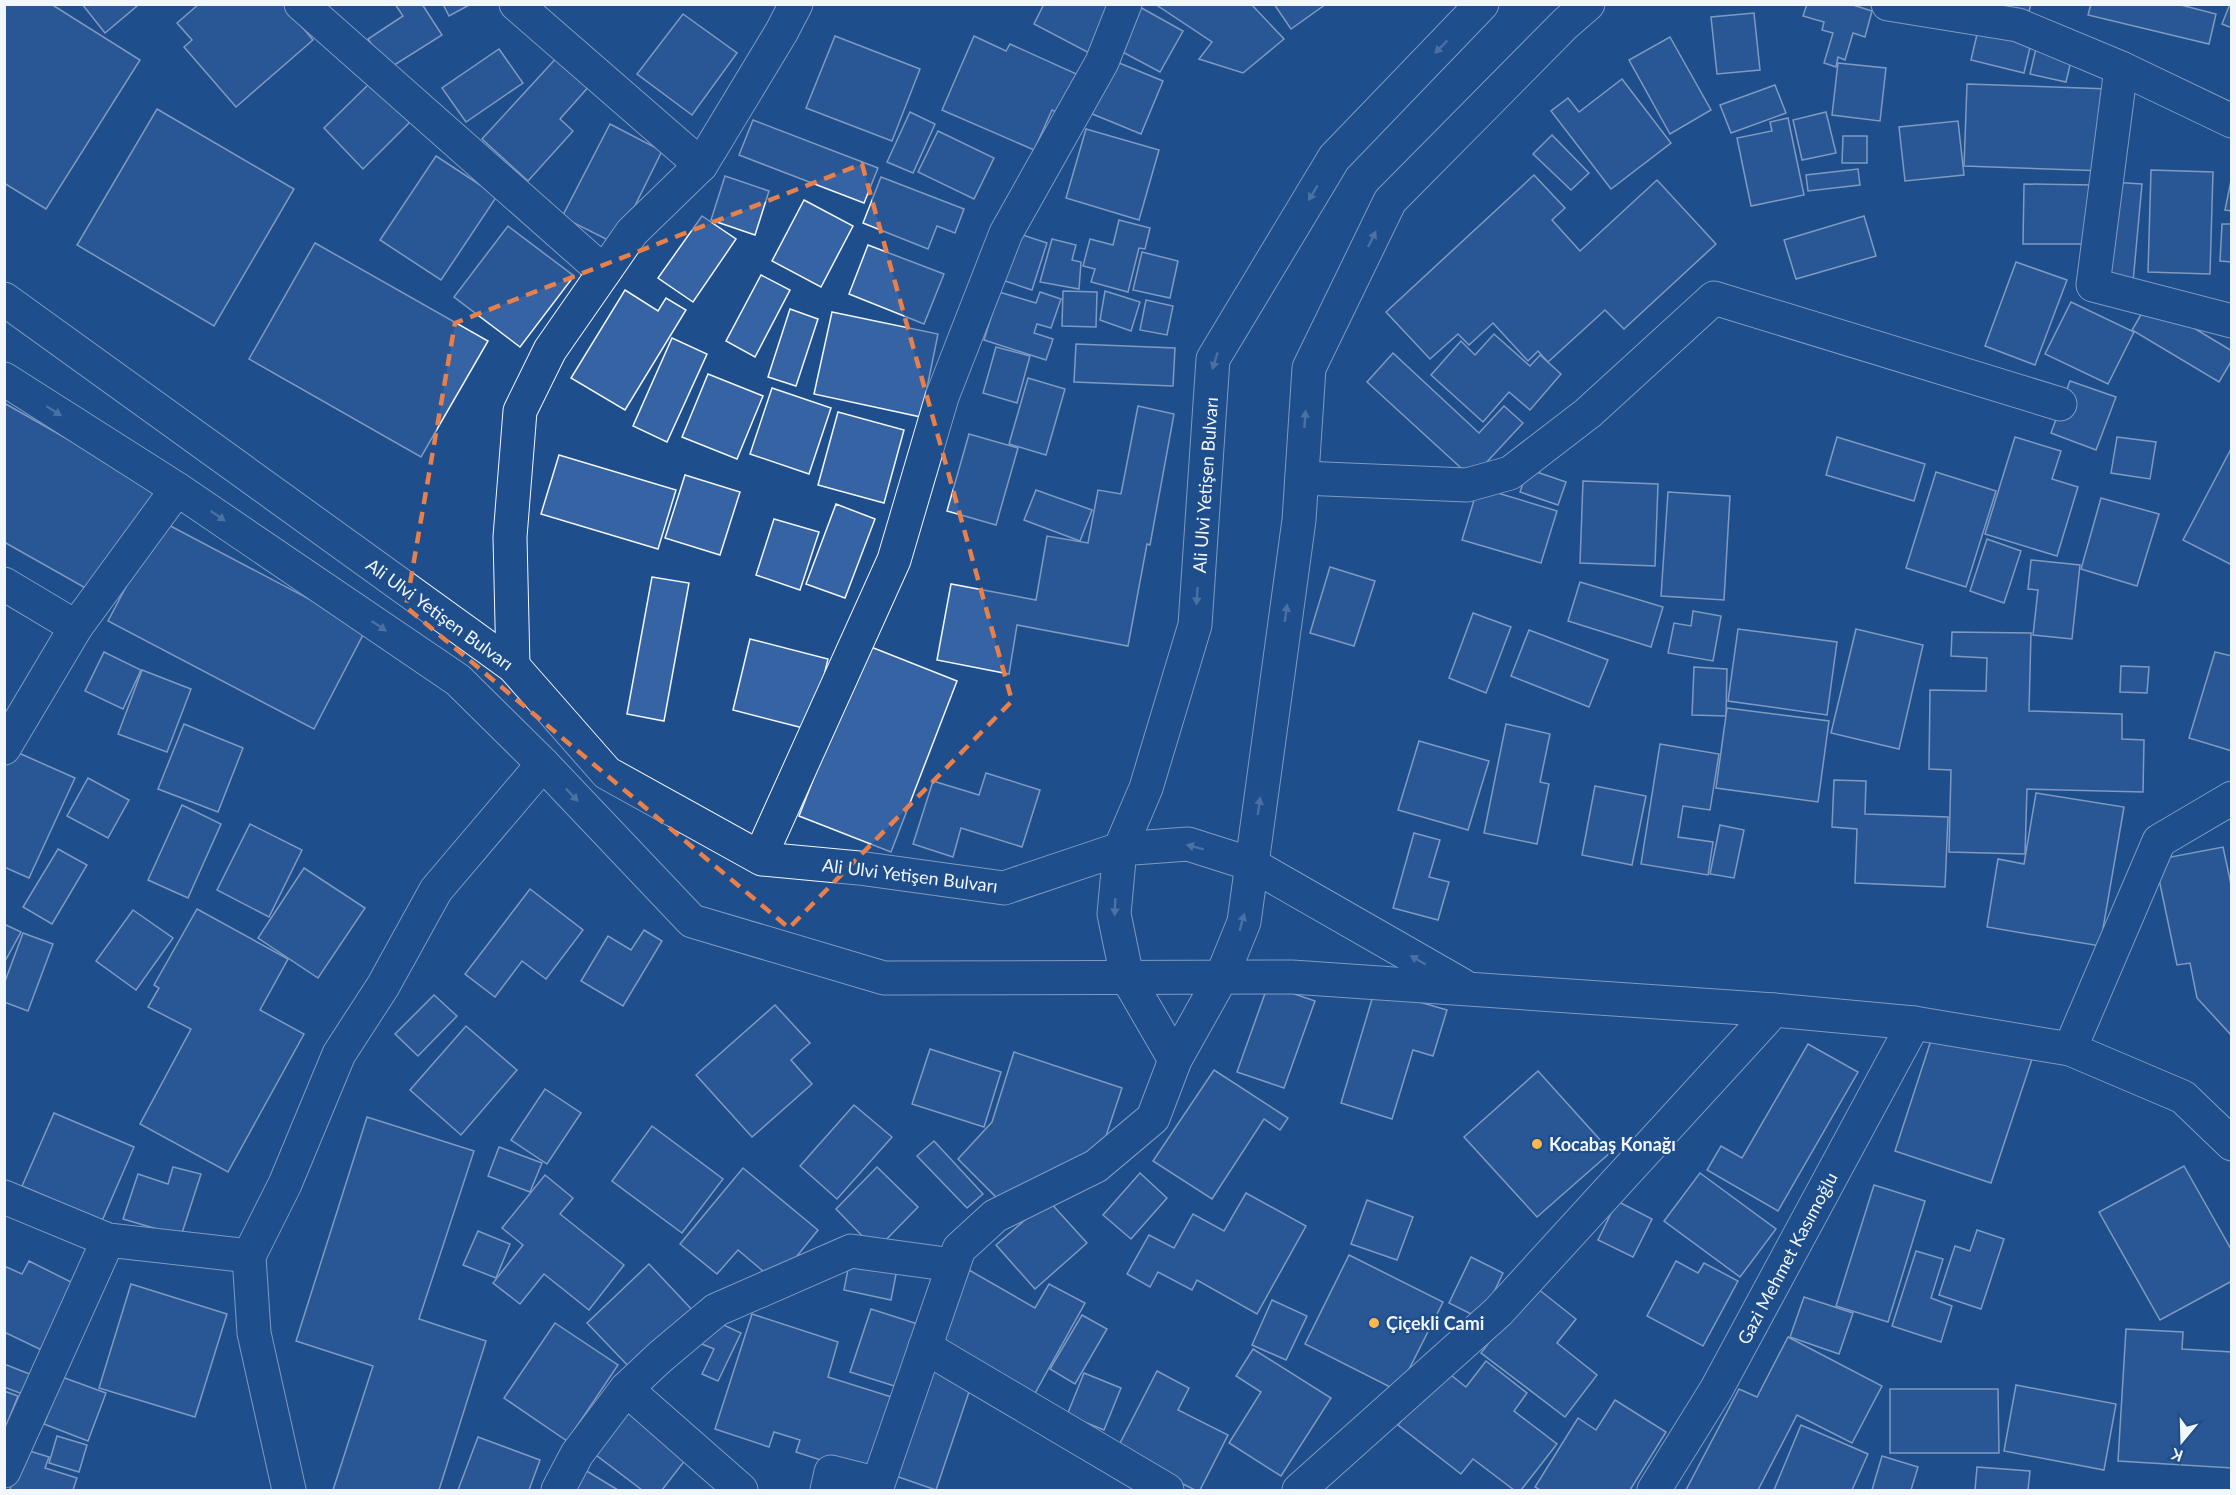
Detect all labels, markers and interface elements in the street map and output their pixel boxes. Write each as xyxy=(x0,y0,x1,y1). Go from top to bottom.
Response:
one-way arrow xyxy=(1434,39,1448,54)
one-way arrow xyxy=(1308,185,1319,201)
one-way arrow xyxy=(1367,230,1376,247)
one-way arrow xyxy=(1210,352,1219,370)
street label: Ali Ulvi Yetişen Bulvarı xyxy=(1188,396,1222,574)
one-way arrow xyxy=(46,405,62,416)
one-way arrow xyxy=(1301,409,1310,428)
one-way arrow xyxy=(210,510,226,521)
street label: Ali Ulvi Yetişen Bulvarı xyxy=(362,553,518,675)
one-way arrow xyxy=(1192,587,1202,606)
one-way arrow xyxy=(1282,603,1291,622)
one-way arrow xyxy=(371,620,387,631)
one-way arrow xyxy=(565,788,579,802)
one-way arrow xyxy=(1254,796,1263,815)
one-way arrow xyxy=(1186,841,1204,851)
street label: Ali Ulvi Yetişen Bulvarı xyxy=(821,853,999,897)
one-way arrow xyxy=(1110,897,1119,916)
one-way arrow xyxy=(1238,913,1248,931)
one-way arrow xyxy=(1410,954,1426,965)
place label: Kocabaş Konağı xyxy=(1549,1133,1676,1155)
marker: Kocabaş Konağı xyxy=(1530,1137,1544,1151)
street label: Gazi Mehmet Kasımoğlu xyxy=(1732,1168,1842,1348)
place label: Çiçekli Cami xyxy=(1386,1312,1484,1334)
marker: Çiçekli Cami xyxy=(1367,1316,1381,1330)
north arrow xyxy=(2152,1411,2212,1471)
text: K xyxy=(2168,1445,2185,1466)

